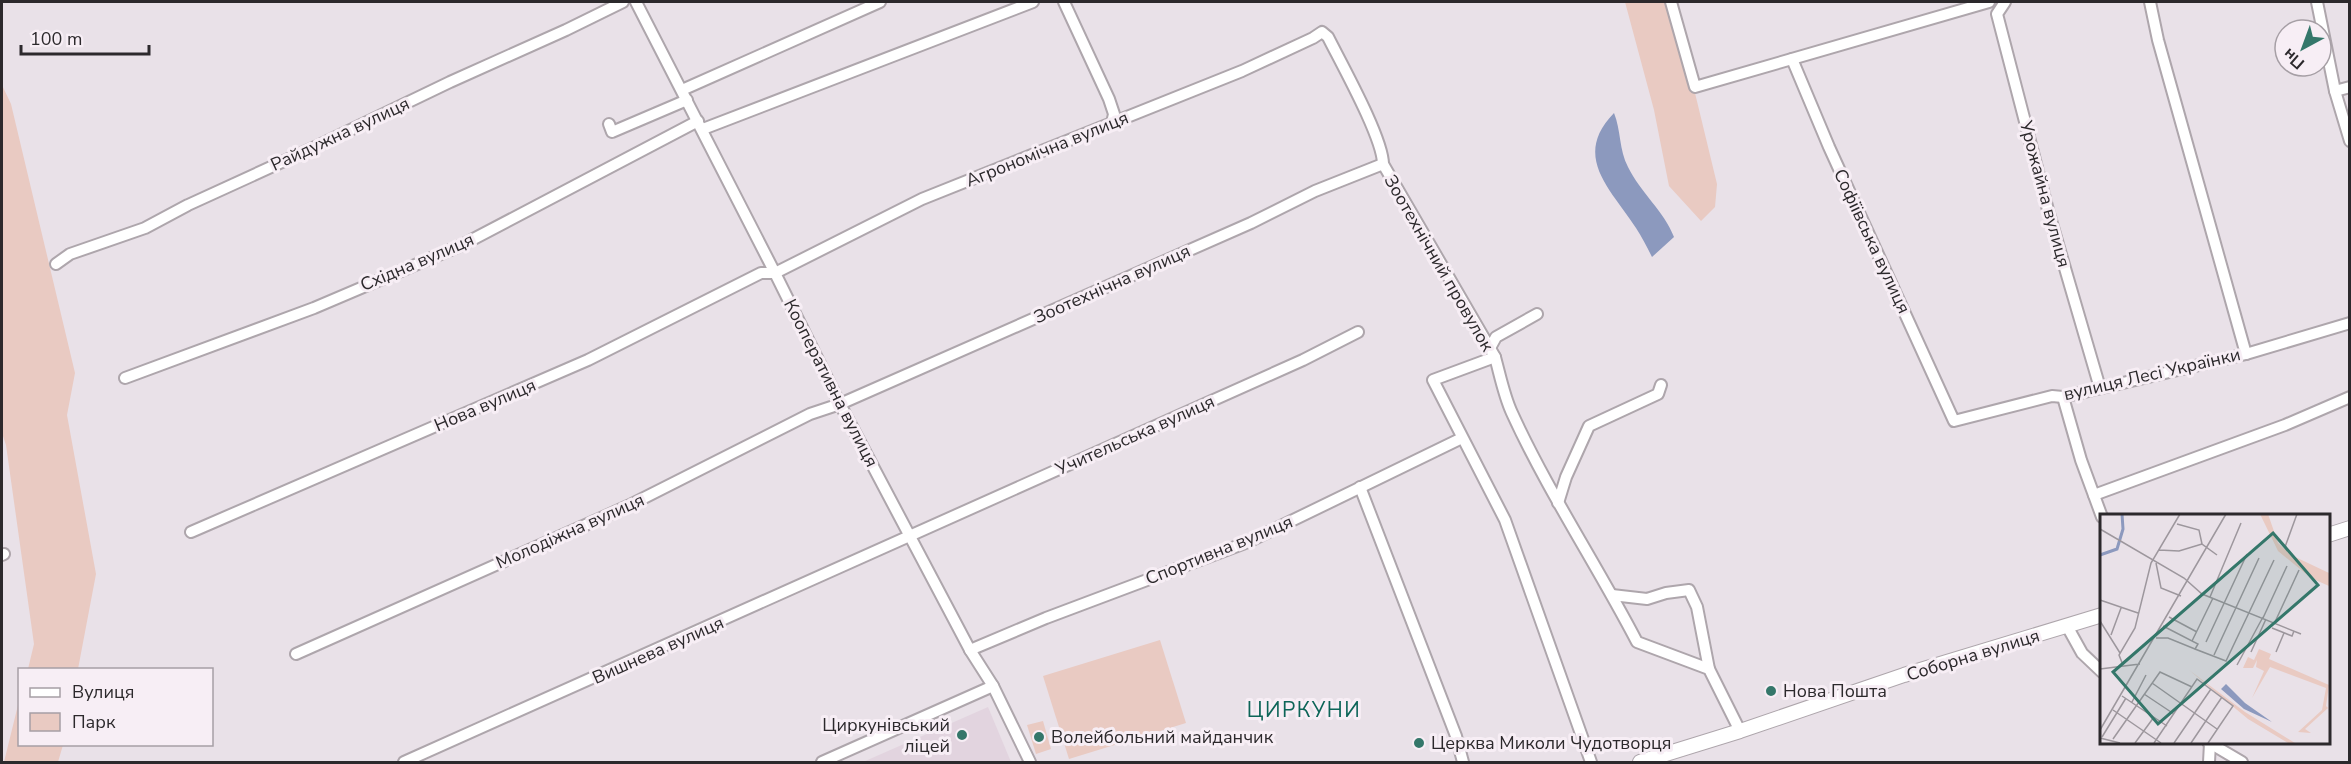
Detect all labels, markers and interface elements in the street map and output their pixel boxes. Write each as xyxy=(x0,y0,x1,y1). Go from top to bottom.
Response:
scale bar xyxy=(21,18,148,56)
north arrow xyxy=(2273,18,2333,78)
text: 100 m xyxy=(30,27,82,51)
text: Пн xyxy=(2278,43,2309,74)
street label: Райдужна вулиця xyxy=(267,91,413,177)
street label: Агрономічна вулиця xyxy=(962,105,1132,193)
street label: Урожайна вулиця xyxy=(2014,117,2076,270)
street label: Софіївська вулиця xyxy=(1828,165,1916,317)
street label: Зоотехнічний провулок xyxy=(1379,170,1500,356)
street label: Східна вулиця xyxy=(356,227,478,297)
street label: Зоотехнічна вулиця xyxy=(1030,239,1194,329)
street label: Кооперативна вулиця xyxy=(778,295,884,471)
street label: вулиця Лесі Українки xyxy=(2061,342,2243,406)
street label: Нова вулиця xyxy=(431,373,539,437)
street label: Учительська вулиця xyxy=(1051,389,1218,481)
street label: Молодіжна вулиця xyxy=(492,487,648,575)
street label: Спортивна вулиця xyxy=(1142,510,1296,590)
inset map xyxy=(2100,514,2330,743)
street label: Вишнева вулиця xyxy=(588,610,728,690)
street label: Соборна вулиця xyxy=(1903,623,2043,687)
legend xyxy=(18,668,213,746)
place label: Нова Пошта xyxy=(1783,679,1887,703)
text: Вулиця xyxy=(72,680,134,704)
marker: Нова Пошта xyxy=(1764,684,1778,698)
district label: ЦИРКУНИ xyxy=(1247,696,1361,724)
text: Парк xyxy=(72,710,116,734)
place label: Циркунівський ліцей xyxy=(822,713,950,758)
place label: Волейбольний майданчик xyxy=(1051,725,1274,749)
marker: Циркунівський ліцей xyxy=(955,728,969,742)
marker: Волейбольний майданчик xyxy=(1032,730,1046,744)
place label: Церква Миколи Чудотворця xyxy=(1431,731,1672,755)
marker: Церква Миколи Чудотворця xyxy=(1412,736,1426,750)

